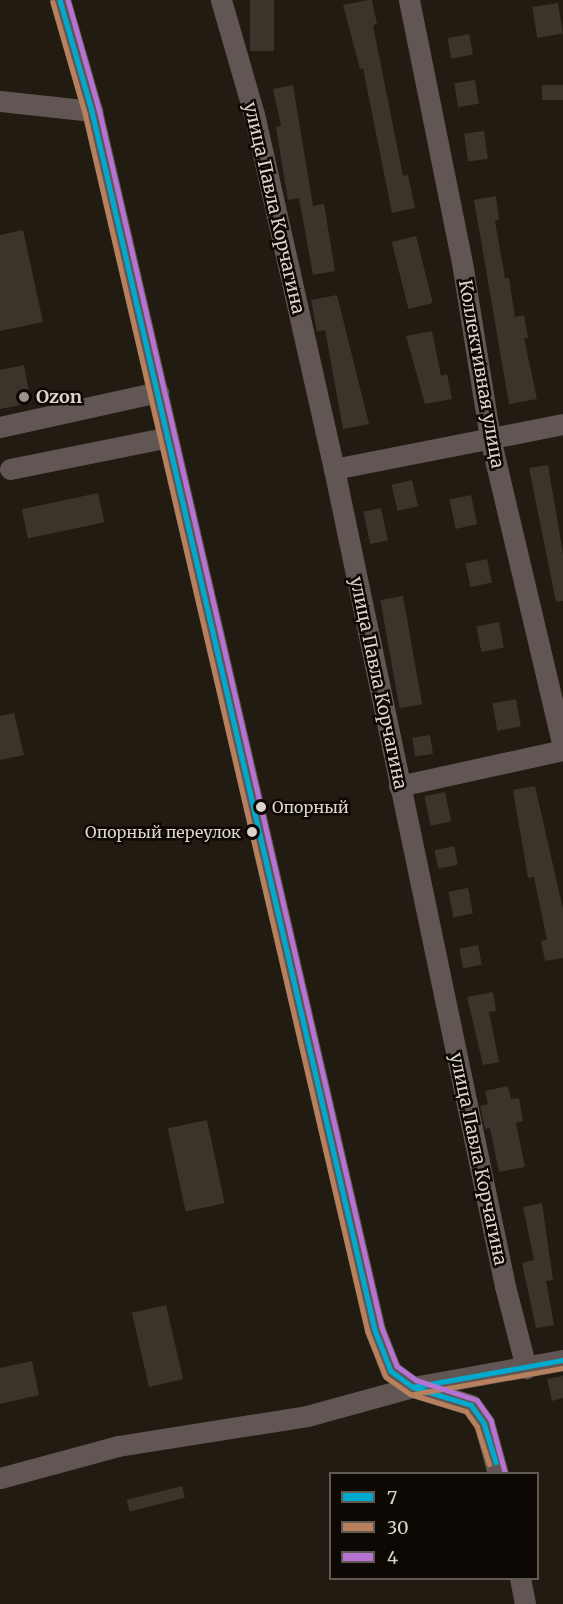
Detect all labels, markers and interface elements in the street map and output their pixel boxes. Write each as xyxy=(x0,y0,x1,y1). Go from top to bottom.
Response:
street label: улица Павла Корчагина xyxy=(239,100,309,316)
street label: Коллективная улица xyxy=(454,278,508,470)
place label: Ozon xyxy=(36,386,82,408)
marker: Ozon xyxy=(17,390,31,404)
street label: улица Павла Корчагина xyxy=(345,575,411,791)
place label: Опорный xyxy=(272,797,349,817)
marker: Опорный xyxy=(255,801,267,813)
place label: Опорный переулок xyxy=(85,822,241,842)
marker: Опорный переулок xyxy=(246,826,258,838)
street label: улица Павла Корчагина xyxy=(445,1051,511,1267)
legend xyxy=(329,1472,539,1580)
text: 7 xyxy=(387,1486,397,1509)
text: 30 xyxy=(387,1516,409,1539)
text: 4 xyxy=(387,1546,398,1569)

